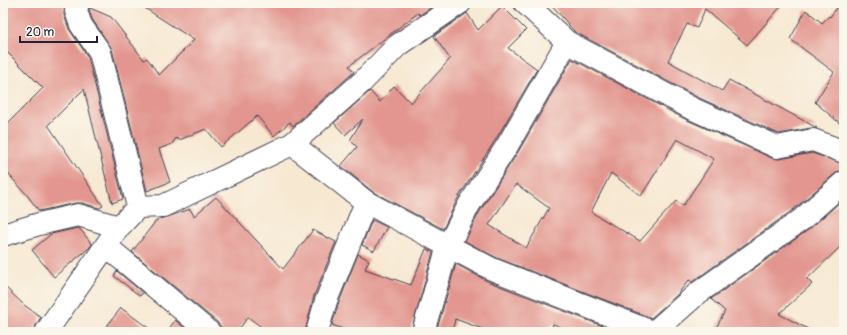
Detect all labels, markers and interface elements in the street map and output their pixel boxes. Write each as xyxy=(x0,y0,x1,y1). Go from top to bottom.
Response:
scale bar xyxy=(20,18,97,44)
text: 20 m xyxy=(26,25,55,40)

